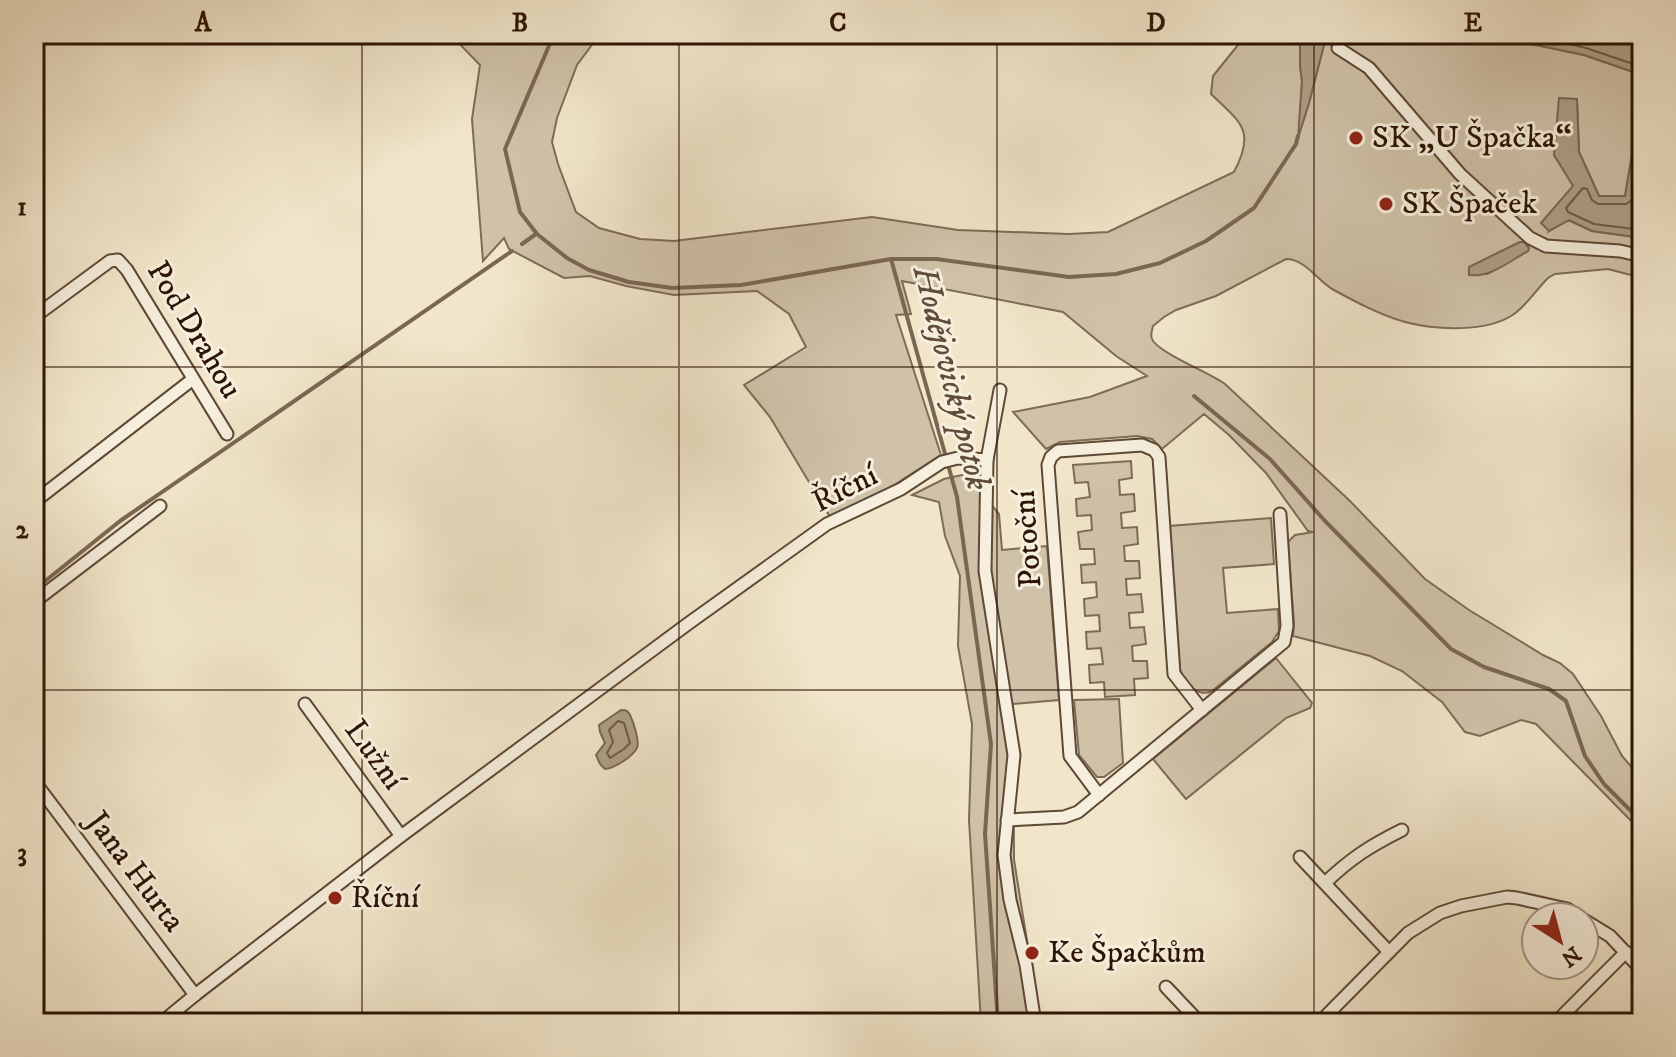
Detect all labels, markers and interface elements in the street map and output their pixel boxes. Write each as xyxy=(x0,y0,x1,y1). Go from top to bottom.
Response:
text: A xyxy=(194,7,213,40)
text: B xyxy=(512,7,528,40)
text: C xyxy=(829,7,847,40)
text: D xyxy=(1146,7,1166,40)
text: E xyxy=(1464,7,1482,40)
place label: SK „U Špačka“ xyxy=(1372,118,1571,158)
marker: SK „U Špačka“ xyxy=(1347,129,1365,147)
place label: SK Špaček xyxy=(1402,184,1538,224)
text: 1 xyxy=(17,191,27,224)
marker: SK Špaček xyxy=(1377,195,1395,213)
street label: Pod Drahou xyxy=(137,254,251,406)
water label: Hodějovický potok xyxy=(903,261,999,495)
street label: Říční xyxy=(806,455,886,522)
street label: Potoční xyxy=(1005,487,1051,589)
text: 2 xyxy=(16,514,30,547)
street label: Lužní xyxy=(335,712,414,799)
street label: Jana Hurta xyxy=(75,801,193,940)
text: 3 xyxy=(17,837,27,870)
place label: Říční xyxy=(351,878,421,918)
marker: Říční xyxy=(326,889,344,907)
north arrow xyxy=(1520,901,1600,981)
place label: Ke Špačkům xyxy=(1048,933,1206,973)
text: N xyxy=(1556,940,1586,972)
marker: Ke Špačkům xyxy=(1023,944,1041,962)

